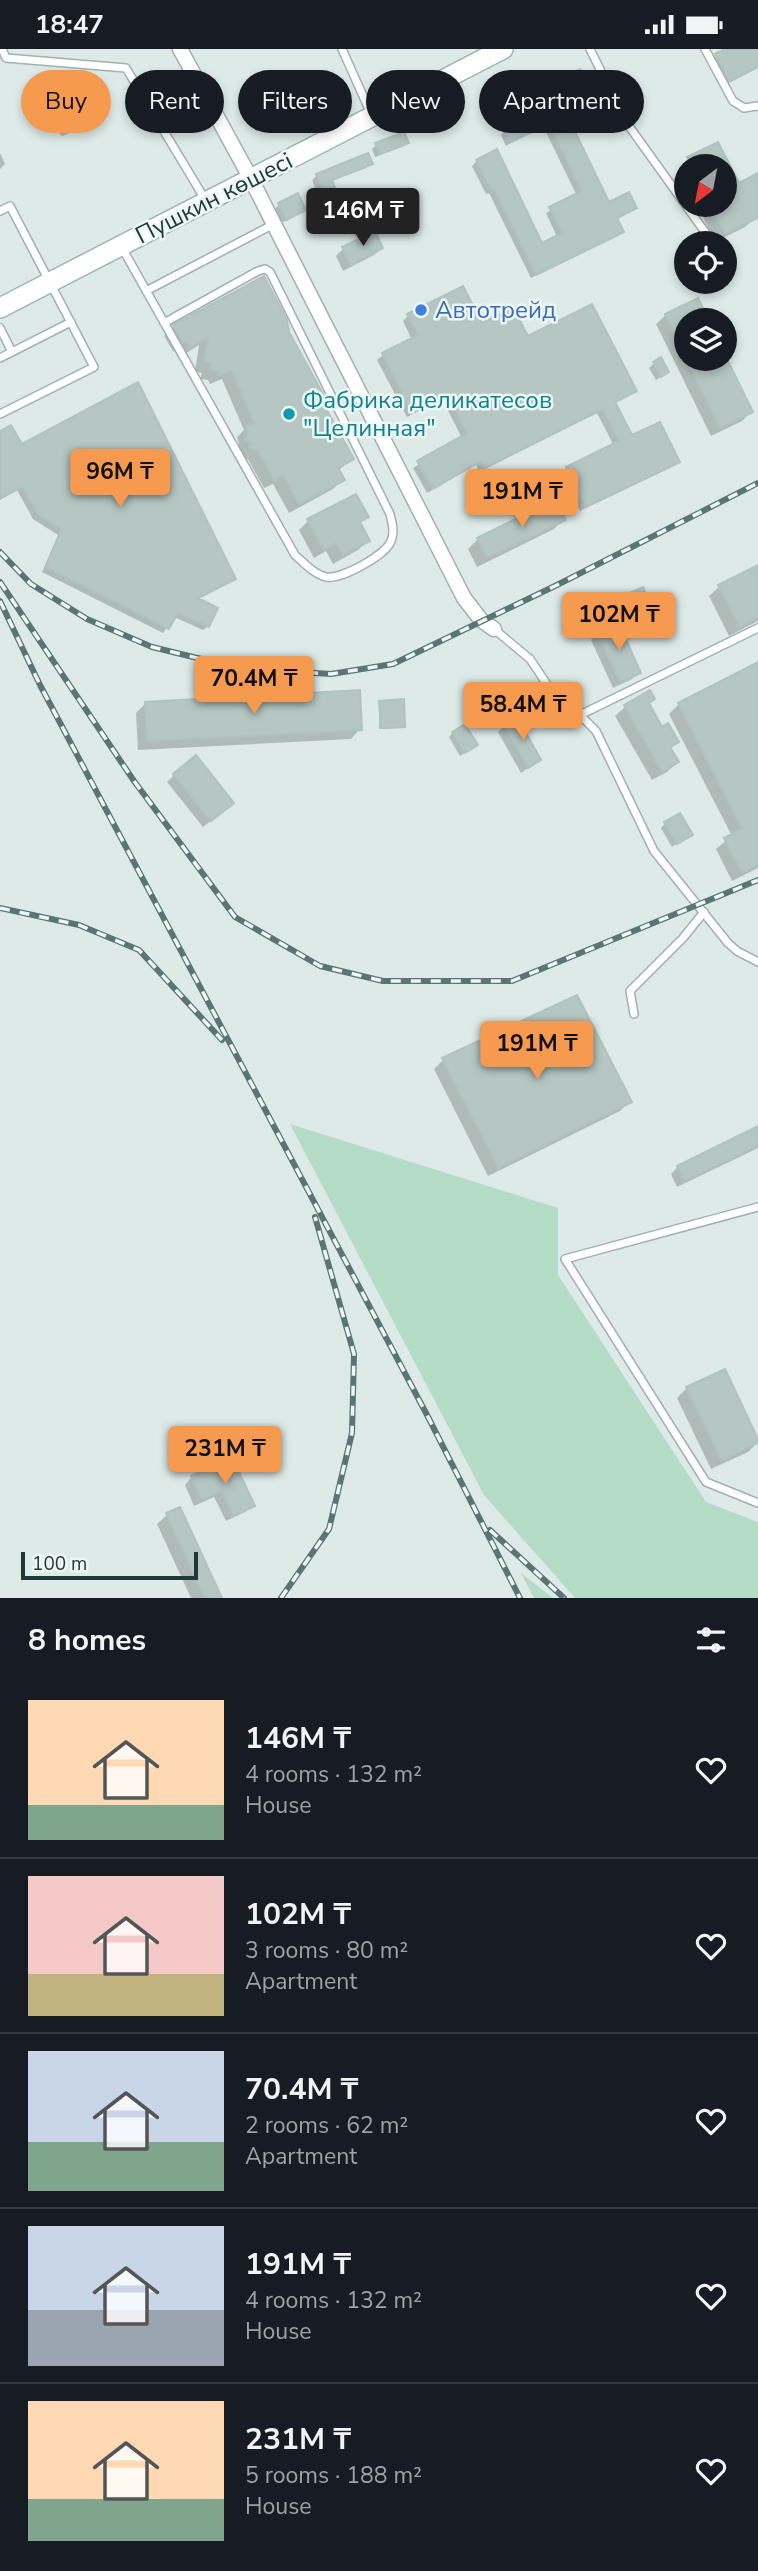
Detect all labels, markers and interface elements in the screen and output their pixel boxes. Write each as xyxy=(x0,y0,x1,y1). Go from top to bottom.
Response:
text: 18:47 xyxy=(35,7,104,42)
chip: Buy xyxy=(21,70,111,133)
chip: Rent xyxy=(125,70,224,133)
chip: Filters xyxy=(238,70,352,133)
chip: New xyxy=(366,70,465,133)
chip: Apartment xyxy=(479,70,644,133)
street label: Пушкин көшесі xyxy=(130,145,298,251)
north arrow xyxy=(674,154,737,217)
map controls xyxy=(674,154,737,371)
pin: 146M ₸ xyxy=(306,189,420,248)
text: 146M ₸ xyxy=(322,195,404,226)
button: locate xyxy=(674,231,737,294)
place label: Автотрейд xyxy=(435,294,556,326)
marker: Автотрейд xyxy=(413,302,429,318)
button: layers xyxy=(674,308,737,371)
place label: Фабрика деликатесов "Целинная" xyxy=(303,384,552,444)
marker: Фабрика деликатесов "Целинная" xyxy=(281,406,297,422)
pin: 96M ₸ xyxy=(71,449,169,509)
text: 96M ₸ xyxy=(86,456,154,487)
pin: 191M ₸ xyxy=(465,469,579,529)
text: 191M ₸ xyxy=(481,476,563,507)
pin: 102M ₸ xyxy=(562,593,676,652)
text: 102M ₸ xyxy=(578,599,660,630)
pin: 70.4M ₸ xyxy=(189,657,319,716)
text: 70.4M ₸ xyxy=(210,663,298,694)
pin: 58.4M ₸ xyxy=(458,683,588,742)
text: 58.4M ₸ xyxy=(479,689,567,720)
pin: 191M ₸ xyxy=(480,1021,594,1081)
text: 191M ₸ xyxy=(496,1028,578,1059)
pin: 231M ₸ xyxy=(168,1427,282,1486)
text: 231M ₸ xyxy=(184,1433,266,1464)
scale bar xyxy=(21,1549,198,1581)
text: 100 m xyxy=(32,1551,87,1577)
text: 8 homes xyxy=(28,1620,146,1661)
icon: filters xyxy=(692,1621,730,1659)
text: 146M ₸ xyxy=(245,1718,351,1759)
icon: home xyxy=(84,1728,168,1812)
icon: heart xyxy=(692,1751,730,1789)
text: 4 rooms · 132 m² xyxy=(245,1759,422,1790)
text: House xyxy=(245,1790,312,1821)
text: 102M ₸ xyxy=(245,1894,351,1935)
icon: home xyxy=(84,1904,168,1988)
icon: heart xyxy=(692,1927,730,1965)
text: 3 rooms · 80 m² xyxy=(245,1935,408,1966)
text: Apartment xyxy=(245,1966,357,1997)
text: 70.4M ₸ xyxy=(245,2069,359,2110)
icon: home xyxy=(84,2079,168,2163)
icon: heart xyxy=(692,2102,730,2140)
text: 2 rooms · 62 m² xyxy=(245,2110,408,2141)
text: Apartment xyxy=(245,2141,357,2172)
text: 191M ₸ xyxy=(245,2244,351,2285)
icon: home xyxy=(84,2254,168,2338)
icon: heart xyxy=(692,2277,730,2315)
text: 4 rooms · 132 m² xyxy=(245,2285,422,2316)
text: House xyxy=(245,2316,312,2347)
text: 231M ₸ xyxy=(245,2419,351,2460)
icon: home xyxy=(84,2429,168,2513)
icon: heart xyxy=(692,2452,730,2490)
text: 5 rooms · 188 m² xyxy=(245,2460,422,2491)
text: House xyxy=(245,2491,312,2522)

